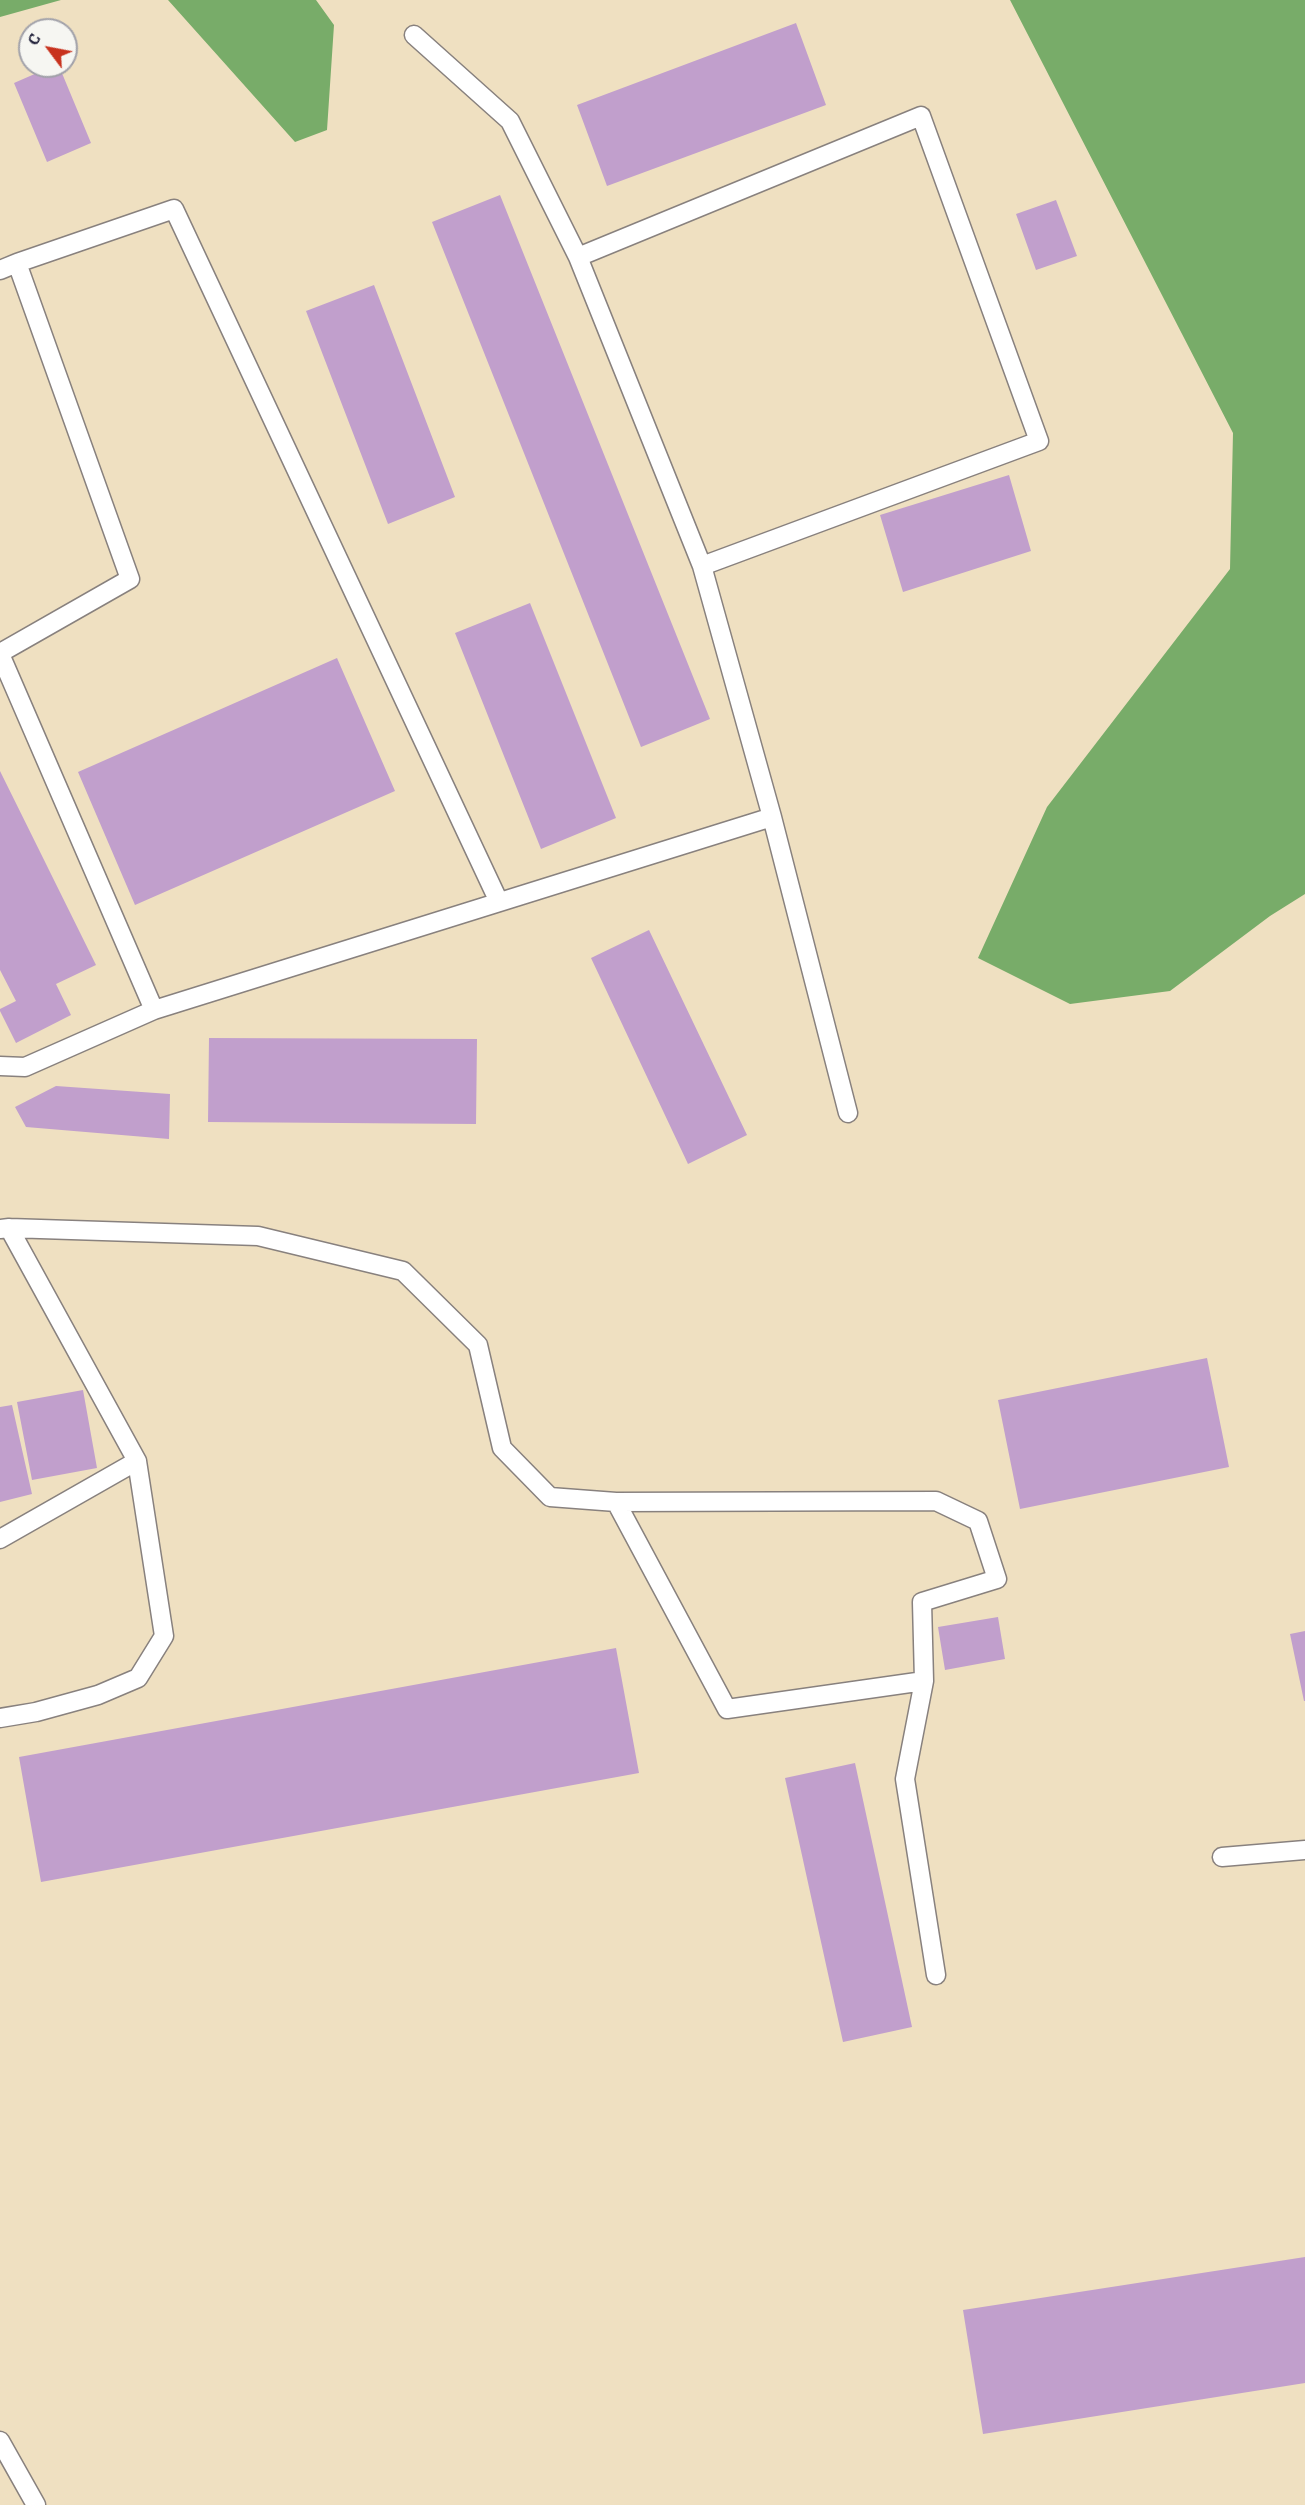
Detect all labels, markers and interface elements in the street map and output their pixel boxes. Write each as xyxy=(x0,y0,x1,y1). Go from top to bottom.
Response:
north arrow xyxy=(18,18,78,78)
text: С xyxy=(22,30,46,50)

